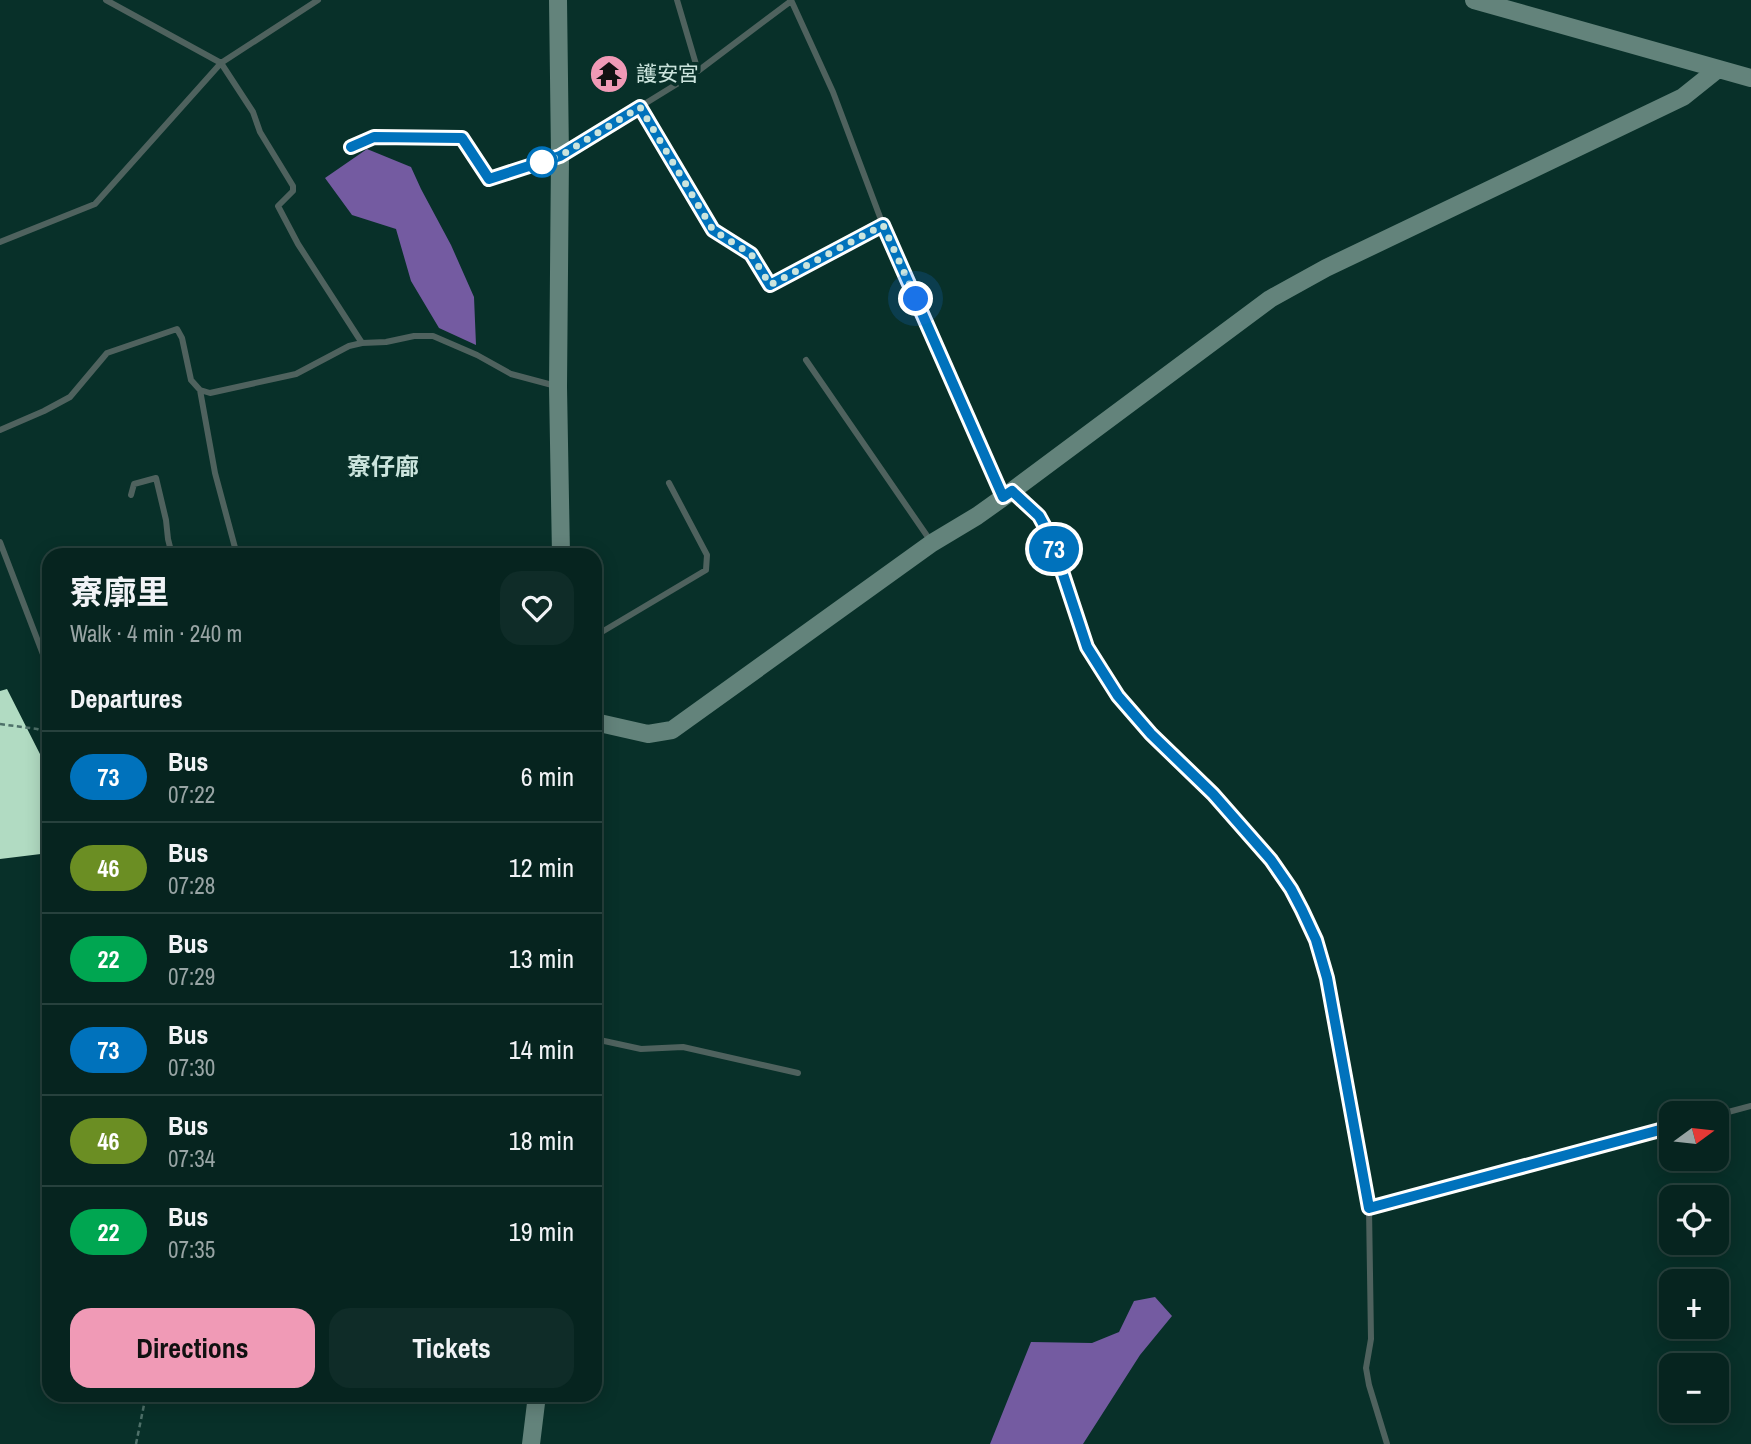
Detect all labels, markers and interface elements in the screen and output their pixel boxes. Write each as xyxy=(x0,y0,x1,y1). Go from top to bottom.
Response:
temple icon: 護安宮 xyxy=(588,53,630,95)
place label: 護安宮 xyxy=(636,59,699,88)
unlabelled marker xyxy=(527,147,557,177)
your location xyxy=(898,281,933,316)
district label: 寮仔廍 xyxy=(347,450,419,482)
line badge: 73 xyxy=(1023,526,1086,572)
text: 73 xyxy=(1043,533,1065,565)
text: 寮廓里 xyxy=(70,570,169,614)
button: heart xyxy=(500,571,574,645)
text: Walk · 4 min · 240 m xyxy=(70,618,242,649)
text: Departures xyxy=(70,681,183,716)
text: Bus xyxy=(168,744,208,779)
text: 6 min xyxy=(521,759,574,794)
text: 73 xyxy=(98,761,119,793)
text: 07:22 xyxy=(168,779,215,810)
text: Bus xyxy=(168,835,208,870)
text: 12 min xyxy=(509,850,574,885)
text: 46 xyxy=(98,852,119,884)
text: 07:28 xyxy=(168,870,215,901)
text: Bus xyxy=(168,926,208,961)
text: 13 min xyxy=(509,941,574,976)
text: 22 xyxy=(98,943,119,975)
text: 07:29 xyxy=(168,961,215,992)
text: Bus xyxy=(168,1017,208,1052)
text: 14 min xyxy=(509,1032,574,1067)
text: 73 xyxy=(98,1034,119,1066)
text: 07:30 xyxy=(168,1052,215,1083)
north arrow xyxy=(1659,1101,1729,1171)
map controls xyxy=(1659,1101,1729,1423)
text: Bus xyxy=(168,1108,208,1143)
text: 18 min xyxy=(509,1123,574,1158)
text: 46 xyxy=(98,1125,119,1157)
text: 07:34 xyxy=(168,1143,215,1174)
button: locate xyxy=(1659,1185,1729,1255)
text: Bus xyxy=(168,1199,208,1234)
text: 19 min xyxy=(509,1214,574,1249)
text: 22 xyxy=(98,1216,119,1248)
text: 07:35 xyxy=(168,1234,215,1265)
button: + xyxy=(1659,1269,1729,1339)
button: Directions xyxy=(70,1308,315,1388)
button: Tickets xyxy=(329,1308,574,1388)
button: − xyxy=(1659,1353,1729,1423)

